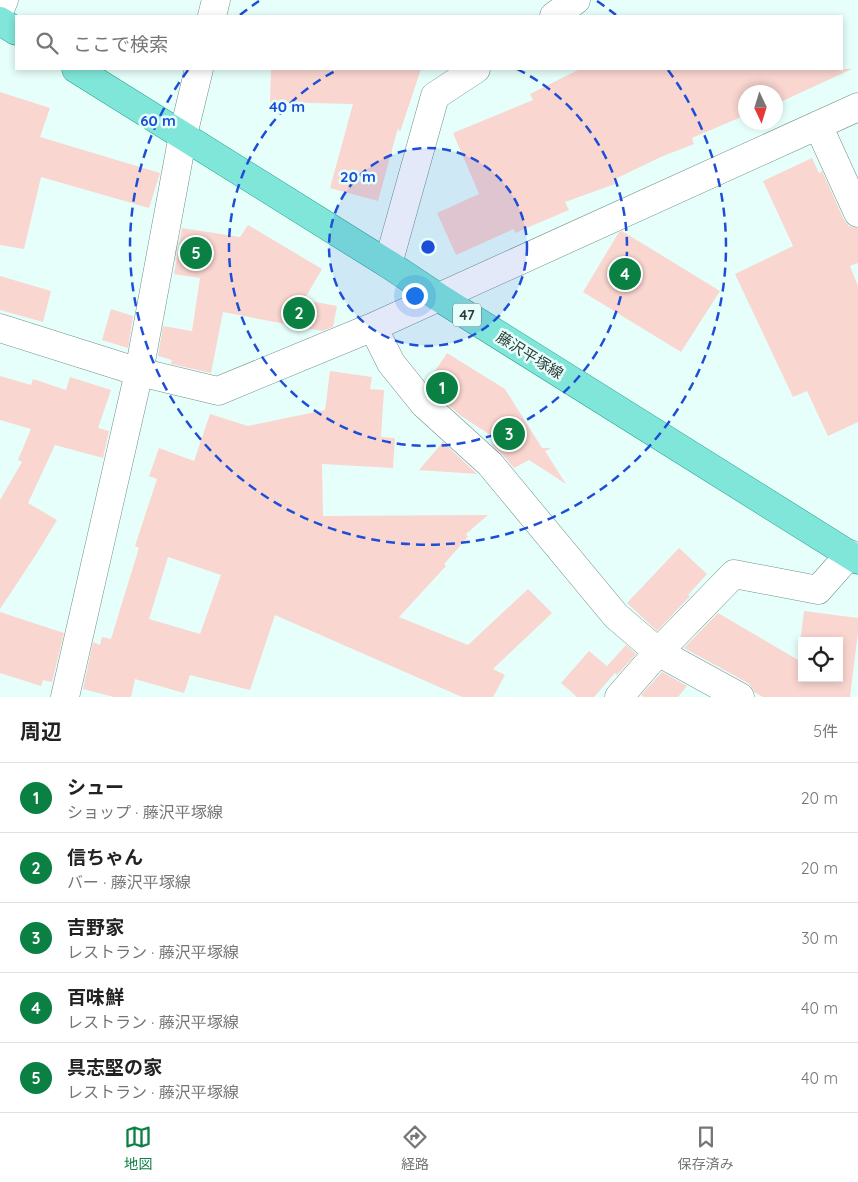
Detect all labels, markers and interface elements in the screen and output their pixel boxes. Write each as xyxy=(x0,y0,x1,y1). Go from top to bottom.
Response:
search box xyxy=(15,15,843,70)
icon: search xyxy=(33,29,61,57)
text: ここで検索 xyxy=(73,32,168,56)
north arrow xyxy=(738,85,783,130)
text: 40 m xyxy=(269,97,305,116)
text: 60 m xyxy=(140,111,176,130)
text: 20 m xyxy=(340,167,376,186)
pin: 5 xyxy=(180,234,212,272)
centre of rings xyxy=(419,238,437,256)
pin: 4 xyxy=(609,255,641,293)
your location xyxy=(402,283,428,309)
pin: 2 xyxy=(283,294,315,332)
road number: 47 xyxy=(453,304,481,326)
street label: 藤沢平塚線 xyxy=(493,327,567,383)
pin: 1 xyxy=(426,369,458,407)
pin: 3 xyxy=(493,415,525,453)
map controls xyxy=(798,637,843,682)
button: locate xyxy=(798,637,843,682)
text: 周辺 xyxy=(20,718,62,744)
text: 5件 xyxy=(813,721,838,741)
text: シュー xyxy=(67,775,124,799)
text: 1 xyxy=(33,788,39,808)
text: 20 m xyxy=(801,788,838,808)
text: ショップ · 藤沢平塚線 xyxy=(67,802,223,822)
text: 信ちゃん xyxy=(67,845,143,869)
text: 2 xyxy=(31,858,41,878)
text: 20 m xyxy=(801,858,838,878)
text: バー · 藤沢平塚線 xyxy=(67,872,191,892)
text: 吉野家 xyxy=(67,915,124,939)
text: 3 xyxy=(32,928,40,948)
text: 30 m xyxy=(801,928,838,948)
text: レストラン · 藤沢平塚線 xyxy=(67,942,239,962)
text: 百味鮮 xyxy=(67,985,124,1009)
text: 4 xyxy=(31,998,41,1018)
text: 40 m xyxy=(801,998,838,1018)
text: レストラン · 藤沢平塚線 xyxy=(67,1012,239,1032)
text: 具志堅の家 xyxy=(67,1055,162,1079)
text: 5 xyxy=(31,1068,41,1088)
text: 40 m xyxy=(801,1068,838,1088)
text: レストラン · 藤沢平塚線 xyxy=(67,1082,239,1102)
tab: 地図 xyxy=(124,1123,152,1173)
tab: 経路 xyxy=(401,1123,429,1173)
tab: 保存済み xyxy=(678,1123,734,1173)

